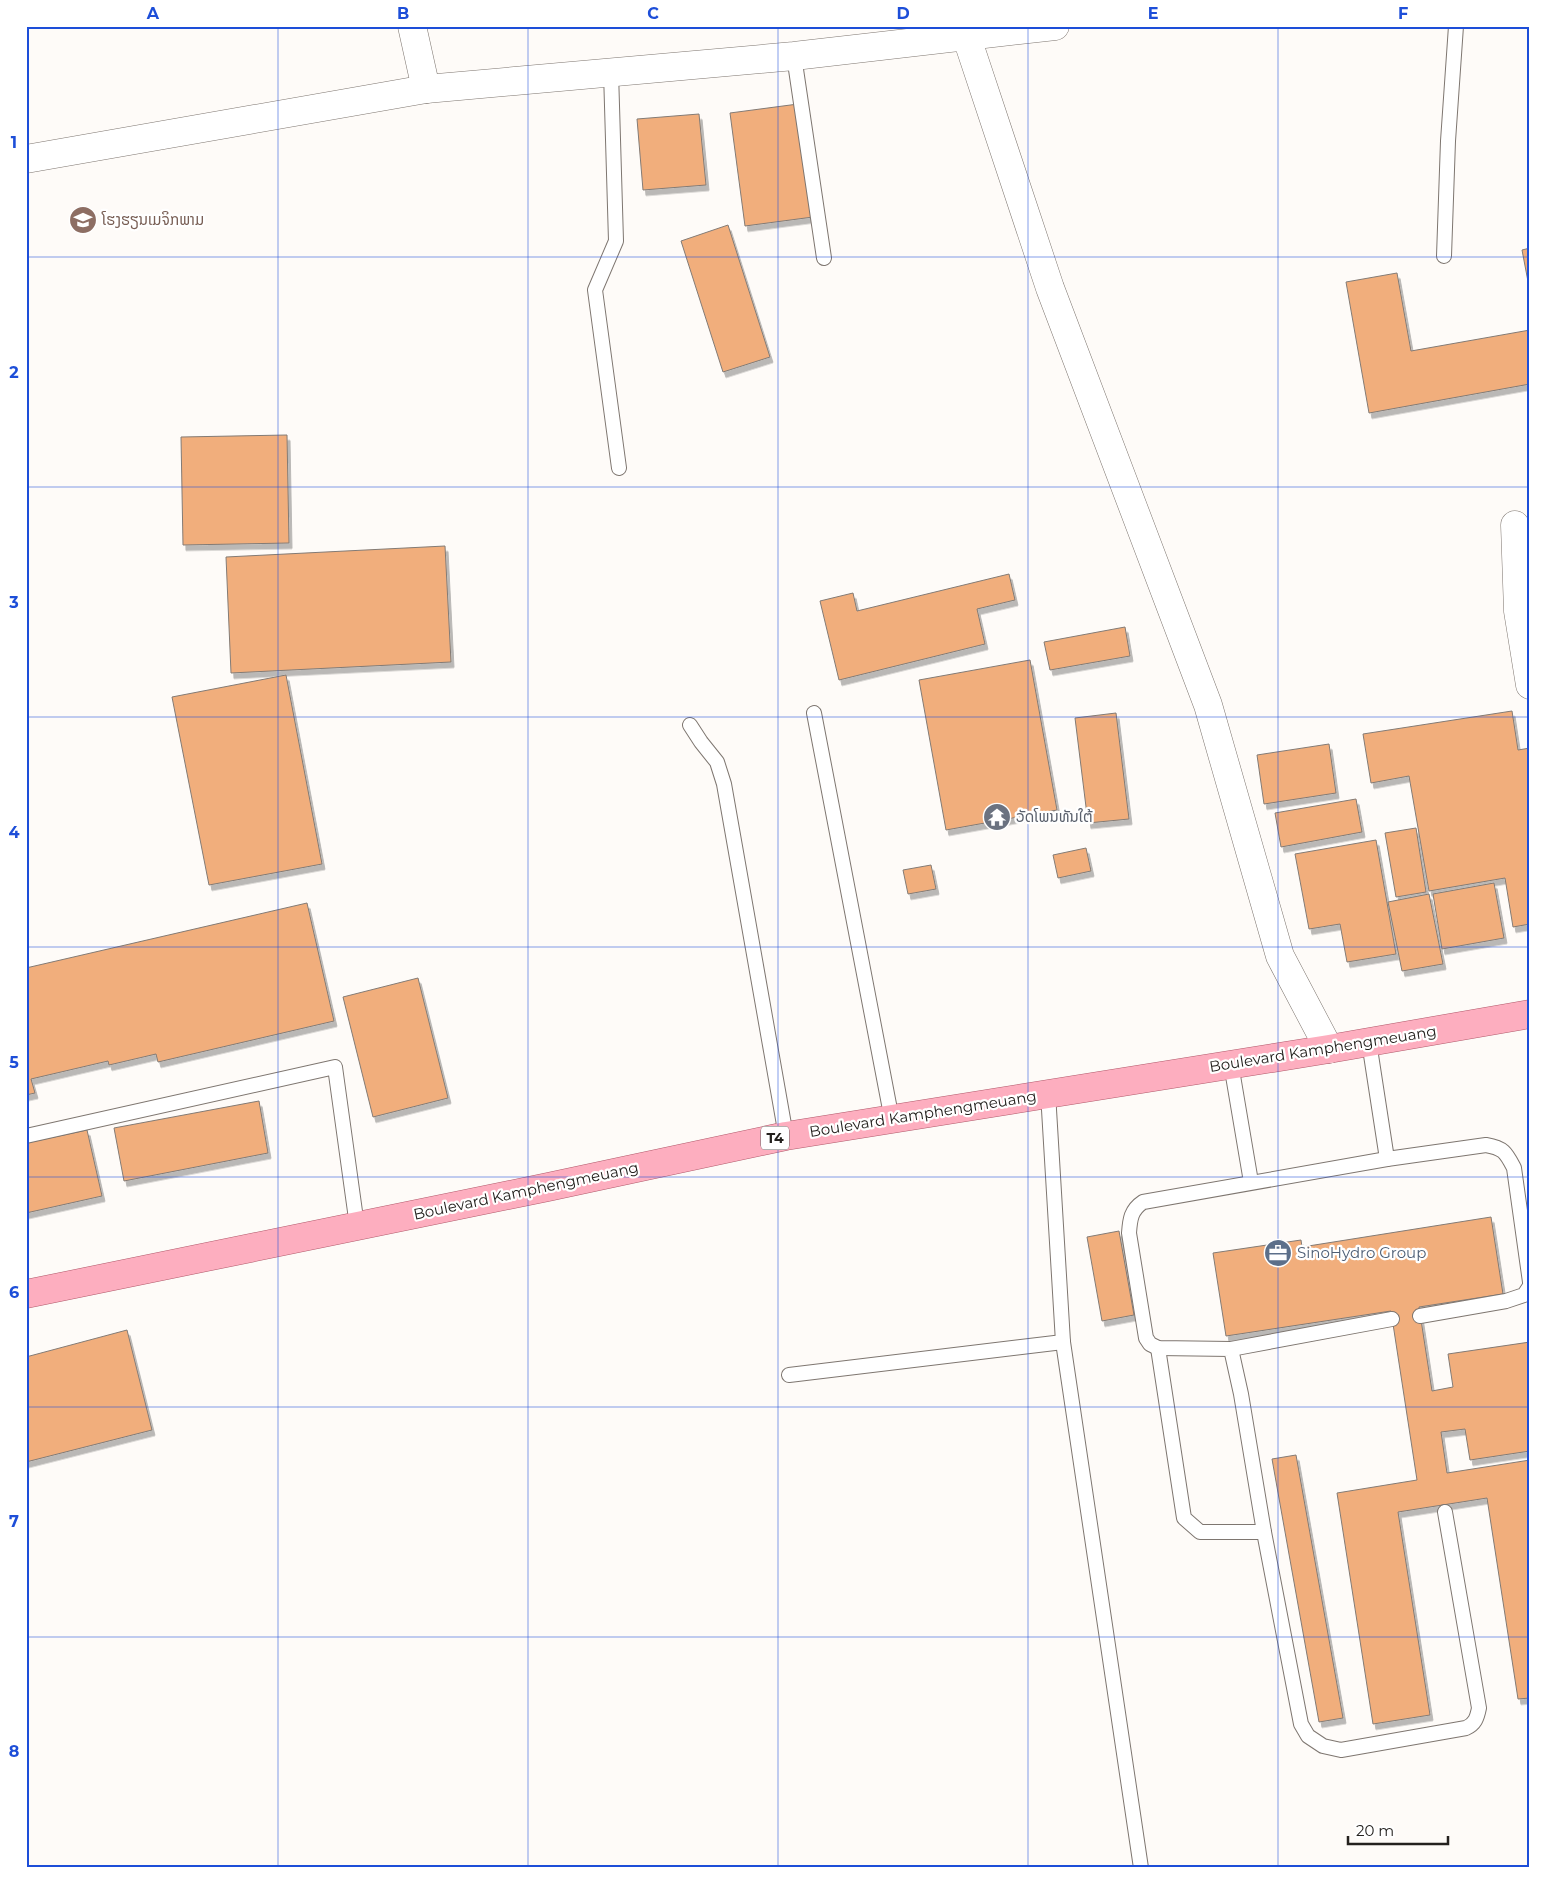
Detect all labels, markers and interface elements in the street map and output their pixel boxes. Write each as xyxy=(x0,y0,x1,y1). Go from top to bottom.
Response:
text: A xyxy=(146,4,160,23)
text: B xyxy=(397,4,409,23)
text: C xyxy=(647,4,659,23)
text: D xyxy=(896,4,910,23)
text: E xyxy=(1148,4,1158,23)
text: F xyxy=(1398,4,1408,23)
text: 1 xyxy=(11,133,17,152)
school or university icon: ໂຮງຮຽນເມຈິກພາມ xyxy=(68,205,98,235)
place label: ໂຮງຮຽນເມຈິກພາມ xyxy=(101,210,204,230)
text: 2 xyxy=(9,363,19,382)
text: 3 xyxy=(8,593,19,612)
temple icon: ວັດໂພນທັນໃຕ້ xyxy=(982,802,1012,832)
place label: ວັດໂພນທັນໃຕ້ xyxy=(1016,807,1093,826)
text: 4 xyxy=(8,823,20,842)
street label: Boulevard Kamphengmeuang xyxy=(1208,1021,1438,1076)
text: 5 xyxy=(9,1053,19,1072)
street label: Boulevard Kamphengmeuang xyxy=(808,1086,1038,1141)
road number: T4 xyxy=(761,1126,789,1150)
street label: Boulevard Kamphengmeuang xyxy=(412,1157,640,1224)
office icon: SinoHydro Group xyxy=(1263,1238,1293,1268)
place label: SinoHydro Group xyxy=(1297,1243,1426,1262)
text: 6 xyxy=(9,1283,19,1302)
text: 7 xyxy=(9,1512,19,1531)
text: 8 xyxy=(9,1742,19,1761)
scale bar xyxy=(1348,1814,1448,1846)
text: 20 m xyxy=(1356,1821,1394,1840)

